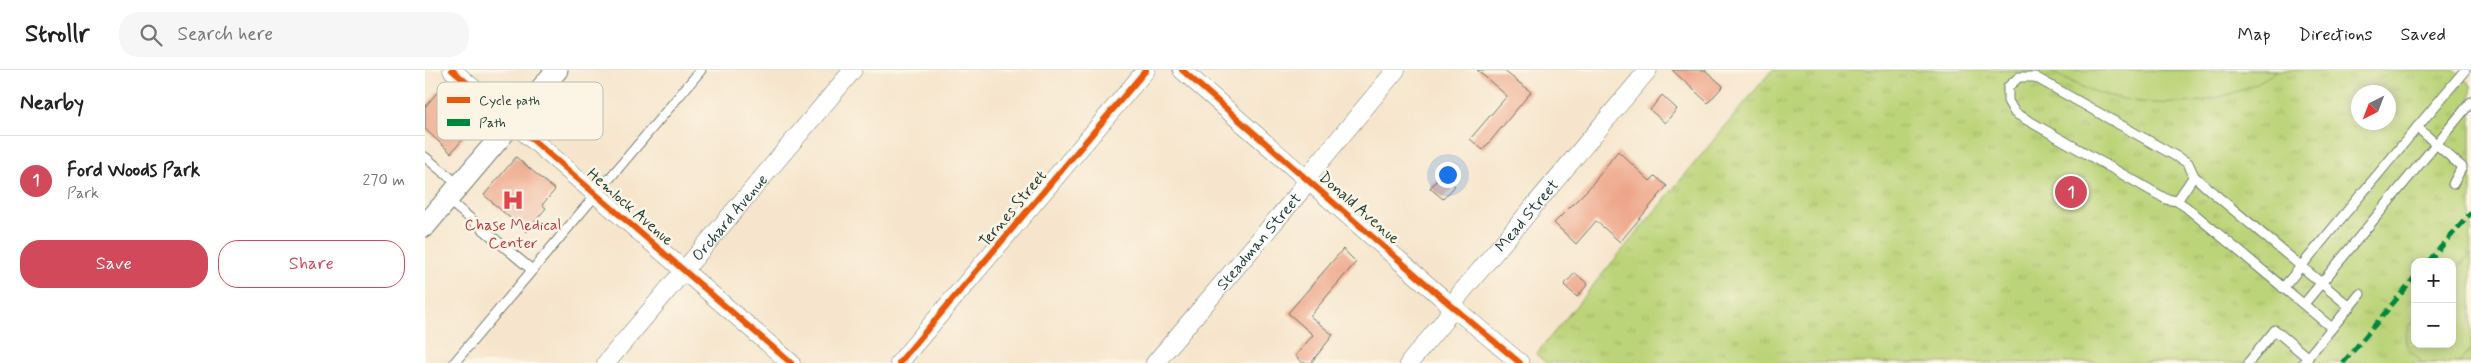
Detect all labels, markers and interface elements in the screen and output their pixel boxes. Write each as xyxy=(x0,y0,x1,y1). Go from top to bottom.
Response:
search box xyxy=(119,12,469,57)
text: Strollr xyxy=(25,19,89,50)
icon: search xyxy=(137,21,165,49)
text: Search here xyxy=(177,22,273,47)
text: Map xyxy=(2238,23,2271,47)
text: Directions xyxy=(2299,23,2373,47)
text: Saved xyxy=(2401,23,2446,47)
legend xyxy=(437,82,603,140)
north arrow xyxy=(2351,85,2396,130)
text: Nearby xyxy=(20,89,84,117)
text: Cycle path xyxy=(479,92,540,110)
text: Path xyxy=(479,114,506,132)
text: Ford Woods Park xyxy=(67,158,200,183)
your location xyxy=(1435,162,1461,188)
street label: Hemlock Avenue xyxy=(582,164,678,251)
street label: Ternes Street xyxy=(975,166,1052,252)
street label: Donald Avenue xyxy=(1314,167,1404,249)
text: 1 xyxy=(32,170,40,191)
text: 270 m xyxy=(362,170,405,191)
street label: Orchard Avenue xyxy=(688,170,773,266)
pin: 1 xyxy=(2055,173,2087,211)
street label: Mead Street xyxy=(1491,175,1564,257)
text: Park xyxy=(67,183,99,204)
hospital icon: Chase Medical Center xyxy=(500,187,526,213)
street label: Steadman Street xyxy=(1212,189,1307,295)
place label: Chase Medical Center xyxy=(464,215,562,254)
button: Save xyxy=(20,240,208,288)
button: Share xyxy=(218,240,405,288)
map controls xyxy=(2411,258,2456,348)
button: + xyxy=(2411,258,2456,303)
button: − xyxy=(2411,303,2456,348)

